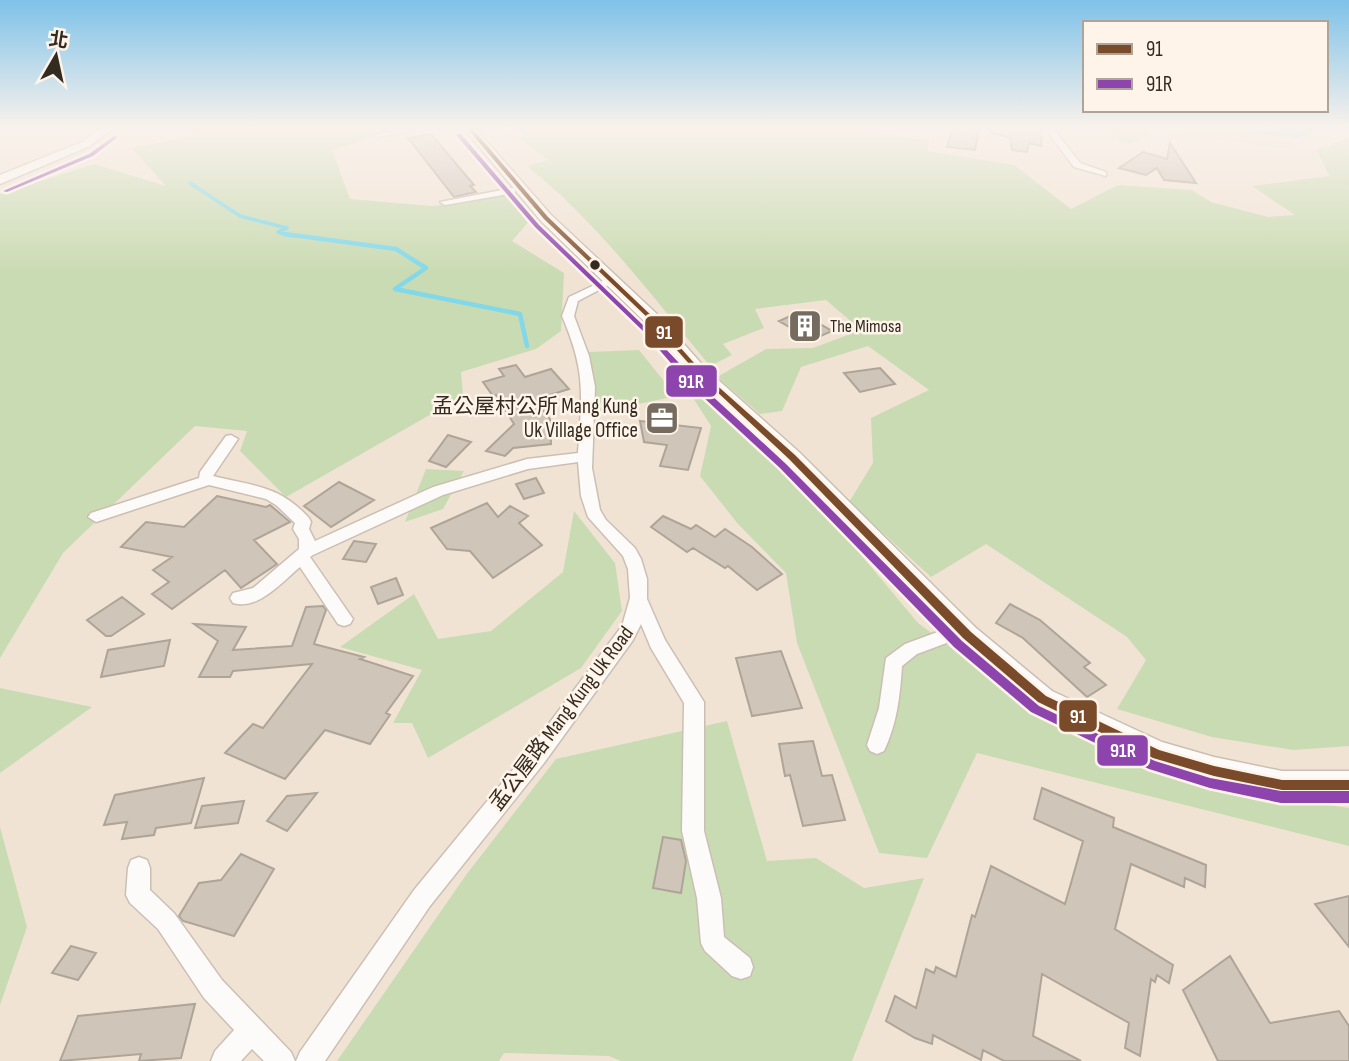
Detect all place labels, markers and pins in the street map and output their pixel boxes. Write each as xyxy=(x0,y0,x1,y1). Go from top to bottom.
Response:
unlabelled marker xyxy=(588,258,602,272)
building icon: The Mimosa xyxy=(786,307,824,345)
place label: The Mimosa xyxy=(830,316,901,337)
place label: 孟公屋村公所 Mang Kung Uk Village Office xyxy=(432,394,638,443)
office icon: 孟公屋村公所 Mang Kung Uk Village Office xyxy=(643,399,681,437)

